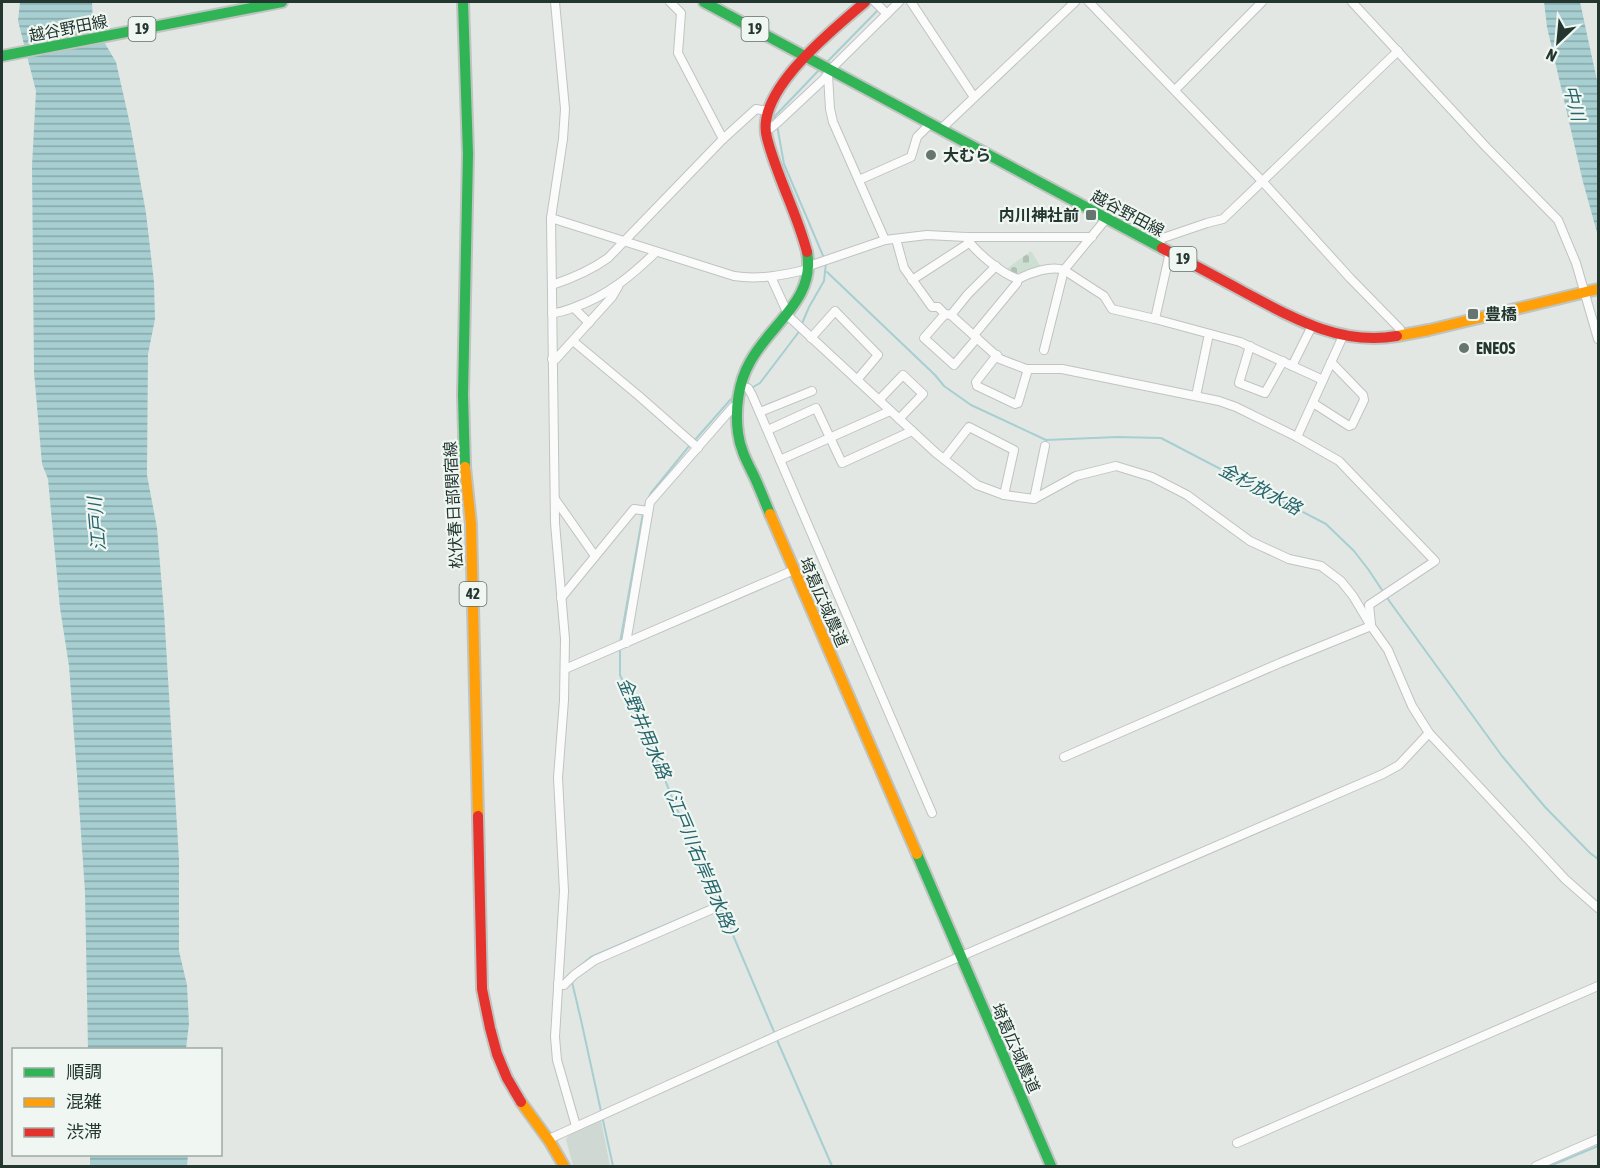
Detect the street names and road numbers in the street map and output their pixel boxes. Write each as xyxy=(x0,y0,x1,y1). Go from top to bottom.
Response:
street label: 越谷野田線 xyxy=(27,12,109,44)
road number: 19 xyxy=(128,17,156,41)
road number: 19 xyxy=(742,17,768,41)
street label: 越谷野田線 xyxy=(1088,186,1168,240)
road number: 19 xyxy=(1170,247,1196,271)
street label: 松伏春日部関宿線 xyxy=(441,441,465,569)
street label: 埼葛広域農道 xyxy=(796,554,852,650)
road number: 42 xyxy=(460,582,486,606)
street label: 埼葛広域農道 xyxy=(988,1000,1044,1096)

